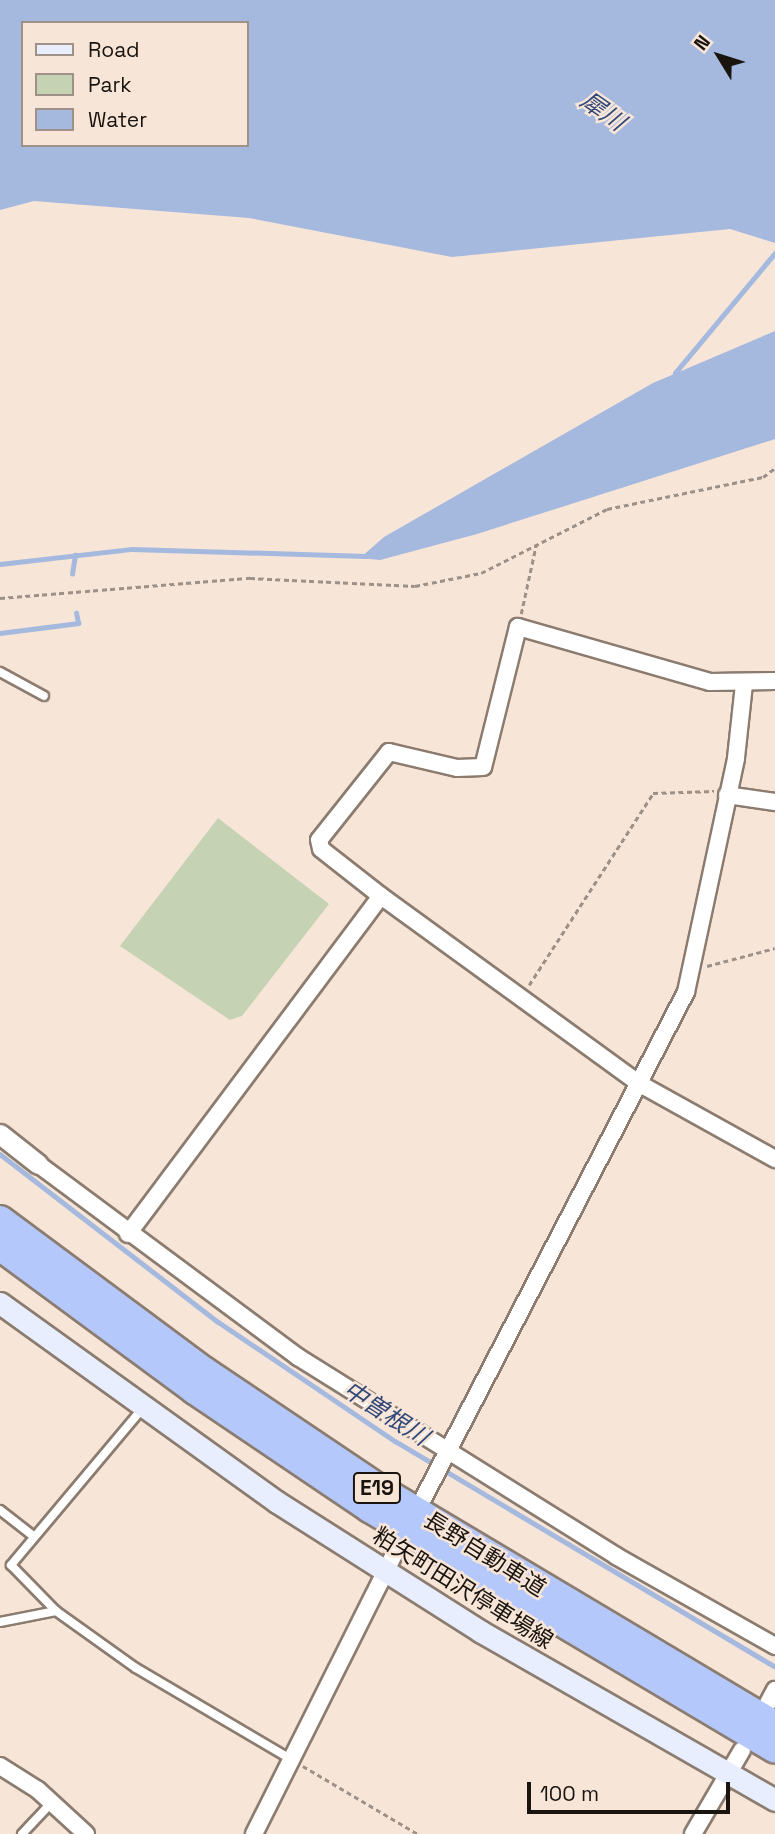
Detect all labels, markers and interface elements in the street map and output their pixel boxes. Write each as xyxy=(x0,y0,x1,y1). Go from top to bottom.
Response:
legend xyxy=(21,21,248,147)
north arrow xyxy=(684,21,754,91)
text: N xyxy=(688,30,716,55)
text: Road xyxy=(88,36,140,63)
text: Park xyxy=(88,71,132,98)
water label: 犀川 xyxy=(575,85,631,137)
text: Water xyxy=(88,106,147,133)
water label: 中曽根川 xyxy=(338,1375,434,1451)
road number: E19 xyxy=(352,1470,402,1506)
street label: 長野自動車道 xyxy=(419,1506,551,1602)
street label: 粕矢町田沢停車場線 xyxy=(368,1521,558,1655)
scale bar xyxy=(530,1768,733,1812)
text: 100 m xyxy=(540,1780,599,1807)

